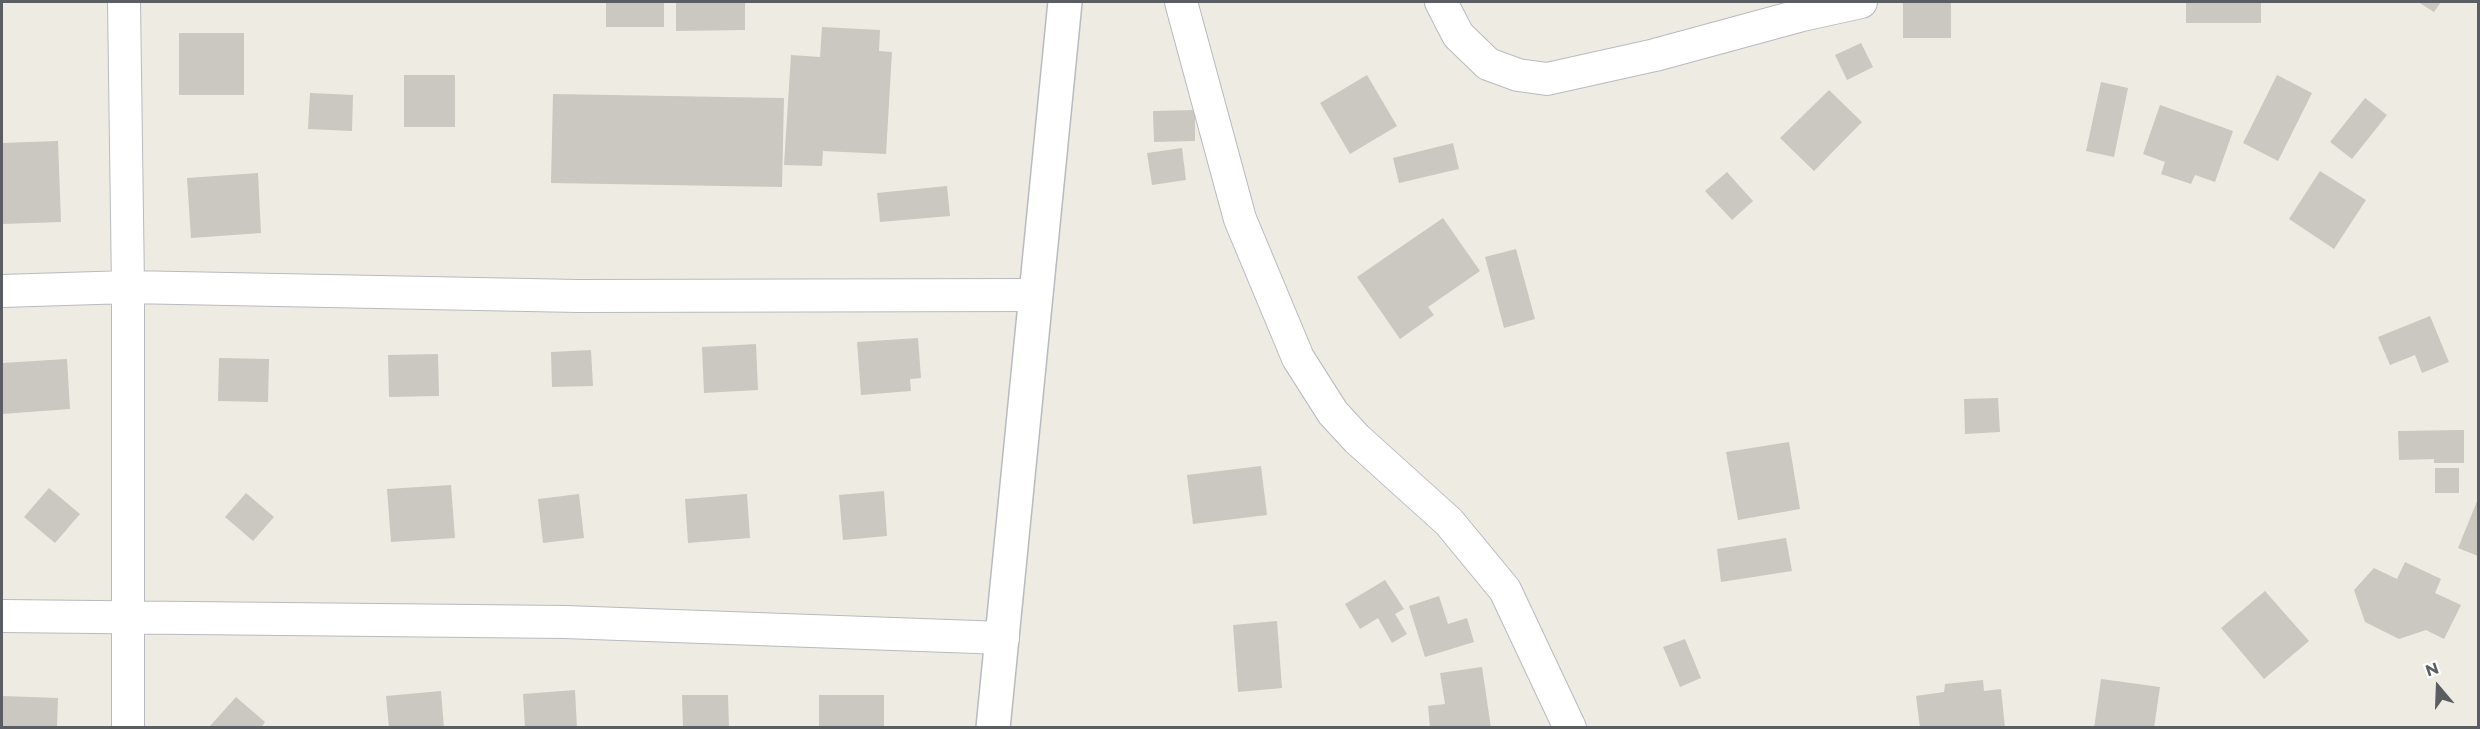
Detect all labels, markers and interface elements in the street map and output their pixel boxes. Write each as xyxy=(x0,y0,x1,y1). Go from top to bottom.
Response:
north arrow xyxy=(2408,657,2468,717)
text: N xyxy=(2423,658,2441,681)

